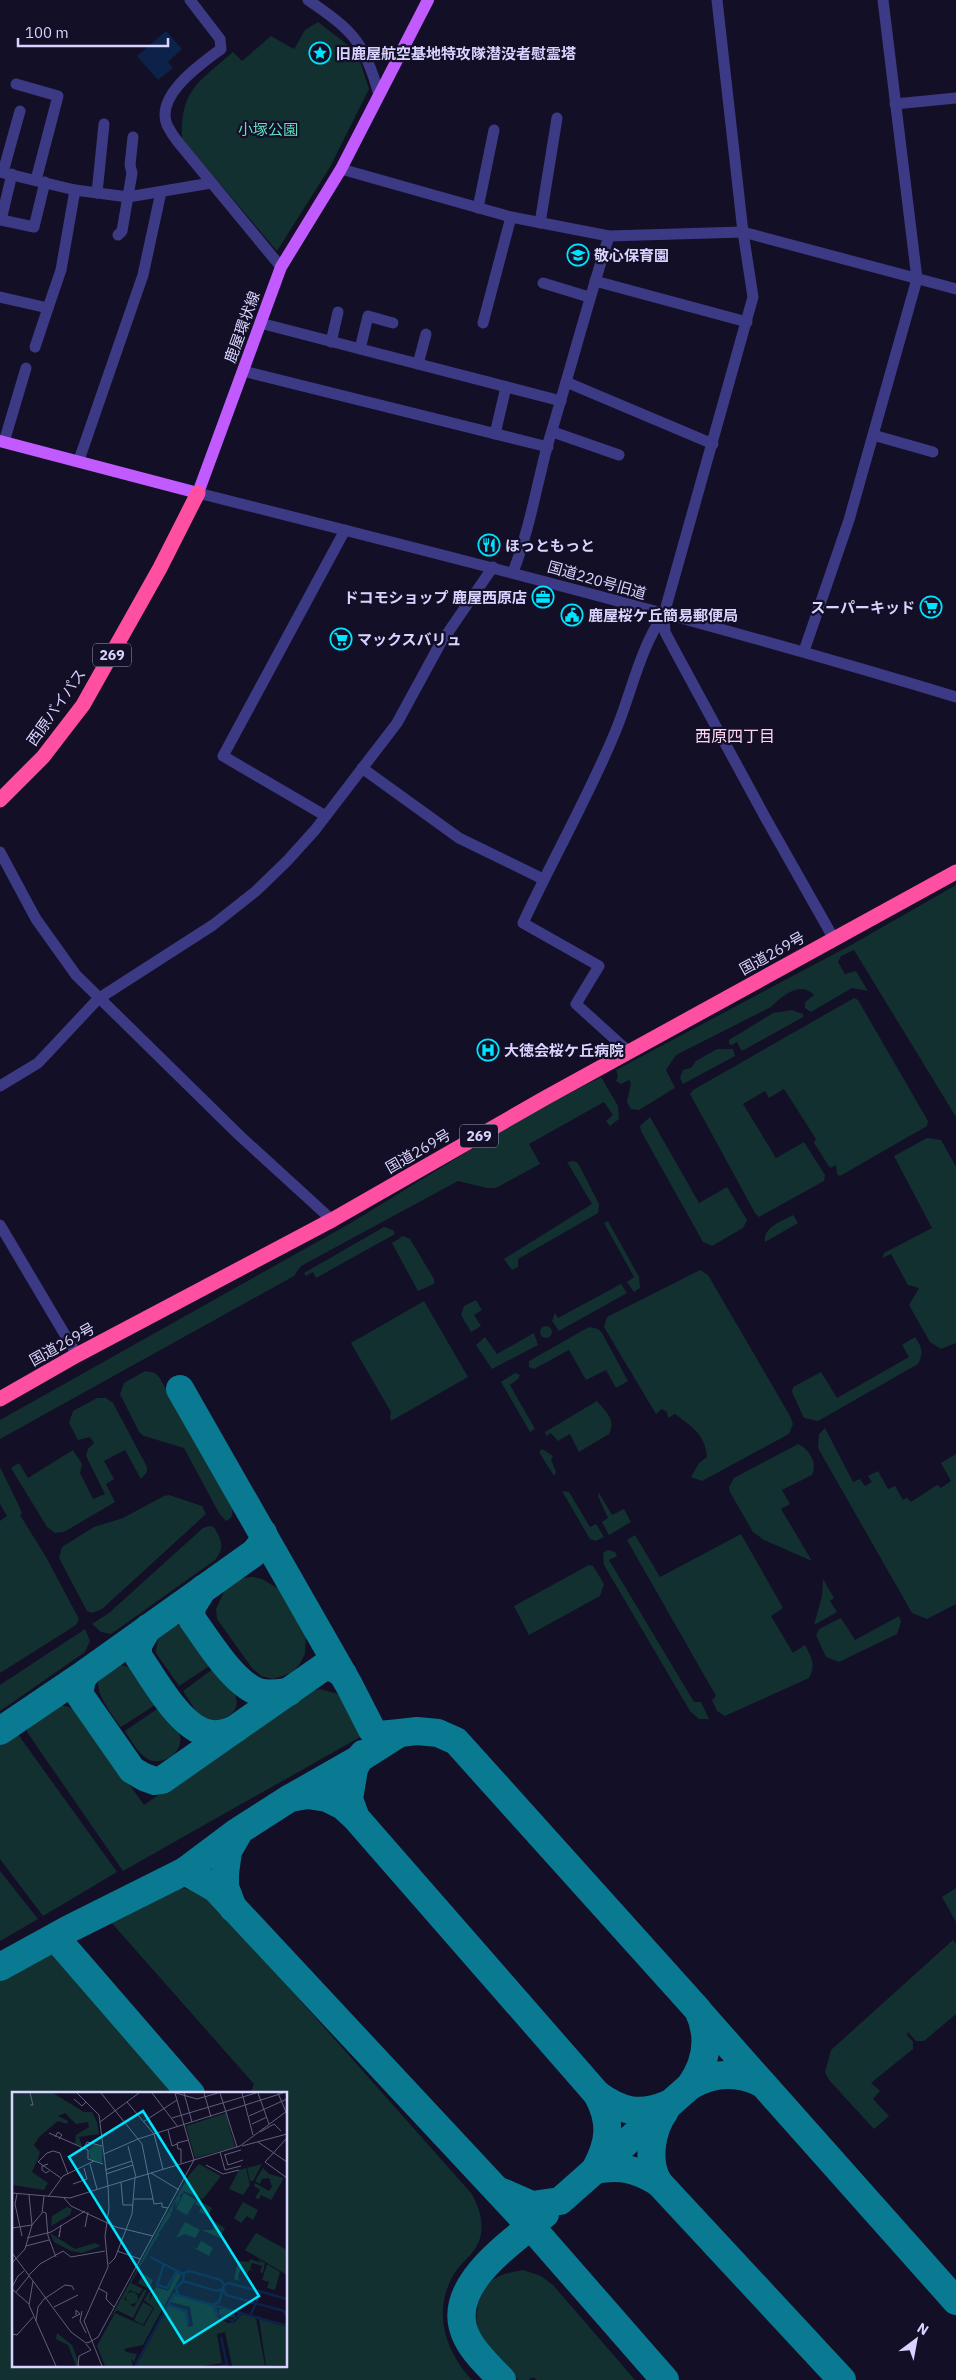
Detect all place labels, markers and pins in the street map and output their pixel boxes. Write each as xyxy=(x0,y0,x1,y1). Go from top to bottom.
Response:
place icon: 旧鹿屋航空基地特攻隊潜没者慰霊塔 xyxy=(308,41,332,65)
place label: 旧鹿屋航空基地特攻隊潜没者慰霊塔 xyxy=(336,44,576,63)
school or university icon: 敬心保育園 xyxy=(566,243,590,267)
place label: 敬心保育園 xyxy=(594,246,669,265)
restaurant icon: ほっともっと xyxy=(477,533,501,557)
place label: ほっともっと xyxy=(505,536,595,555)
office icon: ドコモショップ 鹿屋西原店 xyxy=(531,585,555,609)
place label: ドコモショップ 鹿屋西原店 xyxy=(343,588,527,607)
supermarket icon: スーパーキッド xyxy=(919,595,943,619)
place label: スーパーキッド xyxy=(810,598,915,617)
public building icon: 鹿屋桜ケ丘簡易郵便局 xyxy=(560,603,584,627)
place label: 鹿屋桜ケ丘簡易郵便局 xyxy=(588,606,738,625)
supermarket icon: マックスバリュ xyxy=(329,627,353,651)
place label: マックスバリュ xyxy=(357,630,462,649)
hospital icon: 大徳会桜ケ丘病院 xyxy=(476,1038,500,1062)
place label: 大徳会桜ケ丘病院 xyxy=(504,1041,624,1060)

